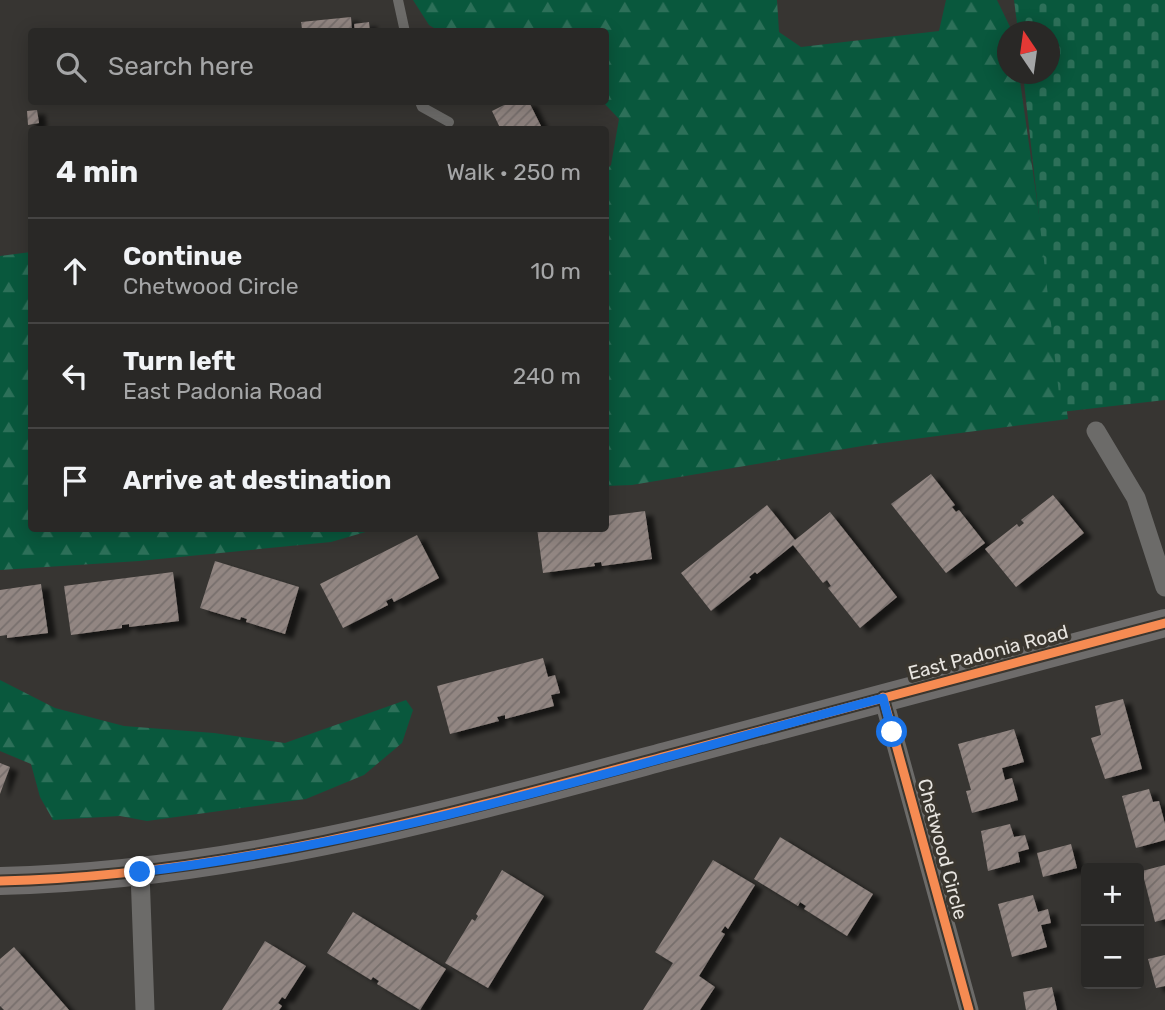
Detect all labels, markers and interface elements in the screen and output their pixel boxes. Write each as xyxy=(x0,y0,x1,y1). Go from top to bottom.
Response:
north arrow xyxy=(997,21,1060,84)
search box xyxy=(28,28,609,105)
icon: search xyxy=(52,48,90,86)
text: Search here xyxy=(108,51,254,82)
text: 4 min xyxy=(56,154,138,190)
text: Walk · 250 m xyxy=(446,158,581,186)
text: Continue xyxy=(123,241,242,272)
icon: ahead xyxy=(56,252,94,290)
text: 10 m xyxy=(530,257,581,285)
text: Chetwood Circle xyxy=(123,272,299,300)
text: Turn left xyxy=(123,346,235,377)
icon: left xyxy=(56,357,94,395)
text: 240 m xyxy=(513,362,581,390)
text: East Padonia Road xyxy=(123,377,322,405)
icon: arrive xyxy=(56,462,94,500)
text: Arrive at destination xyxy=(123,465,391,496)
street label: East Padonia Road xyxy=(906,620,1071,685)
route start xyxy=(876,716,907,747)
street label: Chetwood Circle xyxy=(913,776,972,922)
route end xyxy=(124,856,155,887)
map controls xyxy=(1081,863,1144,989)
button: + xyxy=(1081,863,1144,926)
button: − xyxy=(1081,926,1144,989)

